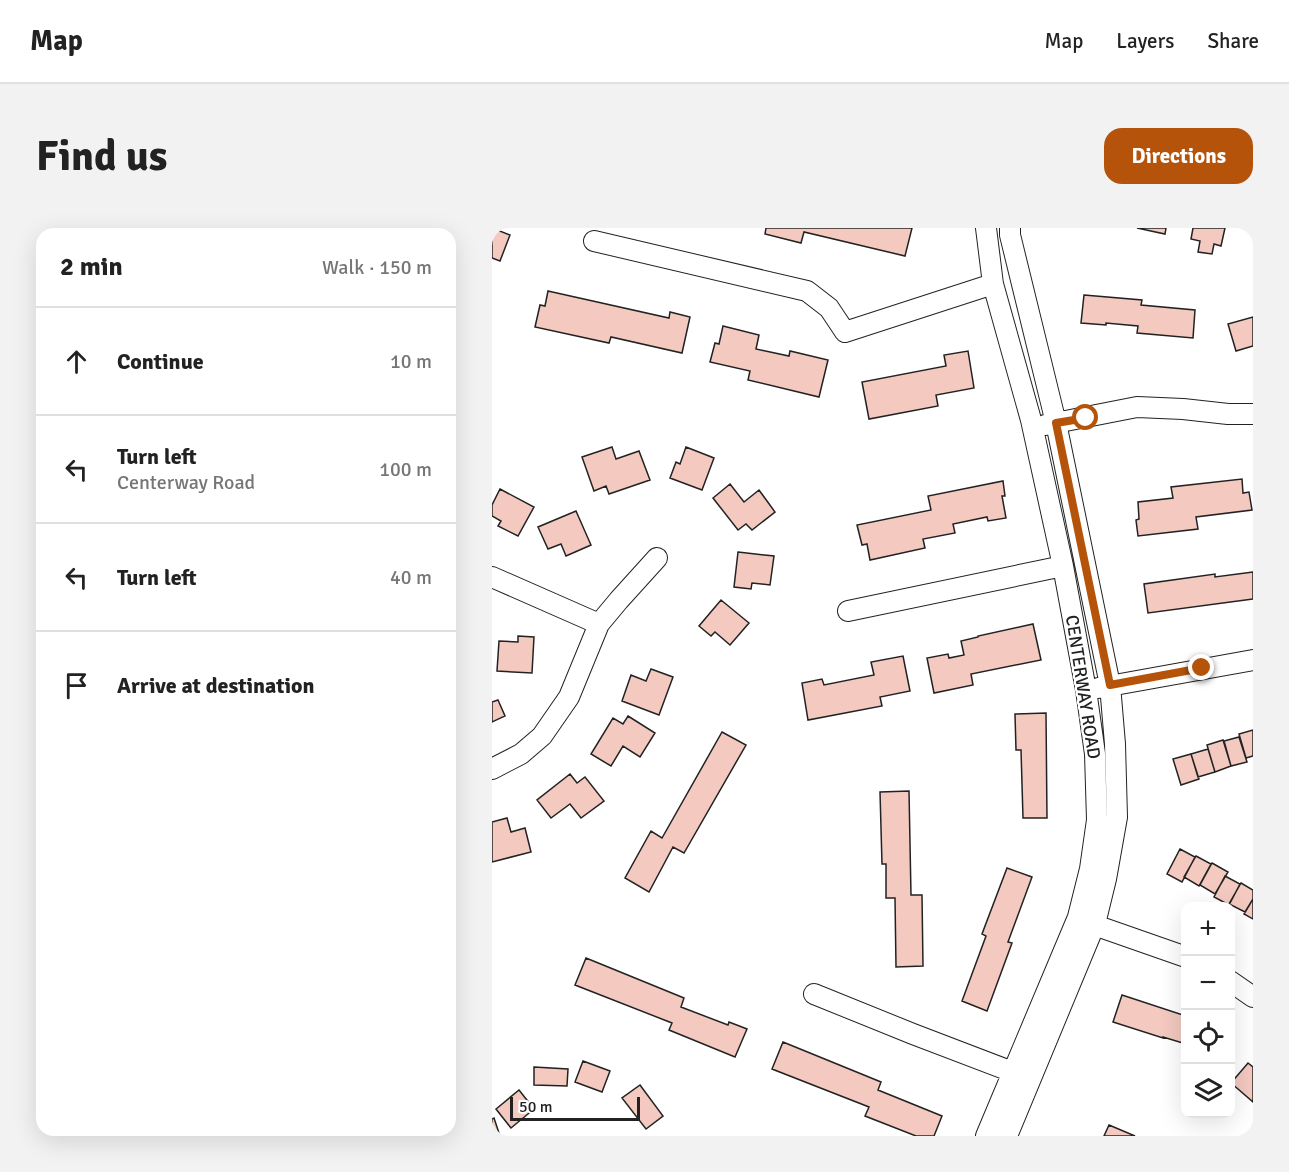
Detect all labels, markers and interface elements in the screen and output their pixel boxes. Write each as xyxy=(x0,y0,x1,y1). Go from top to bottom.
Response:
text: Map xyxy=(30,24,83,58)
text: Map xyxy=(1045,28,1083,54)
text: Layers xyxy=(1116,28,1174,54)
text: Share xyxy=(1207,28,1259,54)
button: Directions xyxy=(1104,128,1253,184)
text: Find us xyxy=(36,131,167,182)
text: 2 min xyxy=(60,251,123,283)
text: Walk · 150 m xyxy=(322,255,432,280)
icon: ahead xyxy=(60,345,93,378)
text: Continue xyxy=(117,348,204,375)
text: 10 m xyxy=(390,349,432,374)
route start xyxy=(1072,404,1098,430)
text: Turn left xyxy=(117,443,197,470)
icon: left xyxy=(60,453,93,486)
text: 100 m xyxy=(379,457,432,482)
text: Centerway Road xyxy=(117,470,255,495)
icon: left xyxy=(60,561,93,594)
text: Turn left xyxy=(117,564,197,591)
text: 40 m xyxy=(390,565,432,590)
street label: CENTERWAY ROAD xyxy=(1061,613,1105,761)
route end xyxy=(1188,654,1214,680)
icon: arrive xyxy=(60,669,93,702)
text: Arrive at destination xyxy=(117,672,314,699)
map controls xyxy=(1181,902,1235,1118)
button: + xyxy=(1181,902,1235,956)
button: − xyxy=(1181,956,1235,1010)
button: locate xyxy=(1181,1010,1235,1064)
button: layers xyxy=(1181,1064,1235,1118)
scale bar xyxy=(510,1094,640,1122)
text: 50 m xyxy=(519,1097,553,1117)

